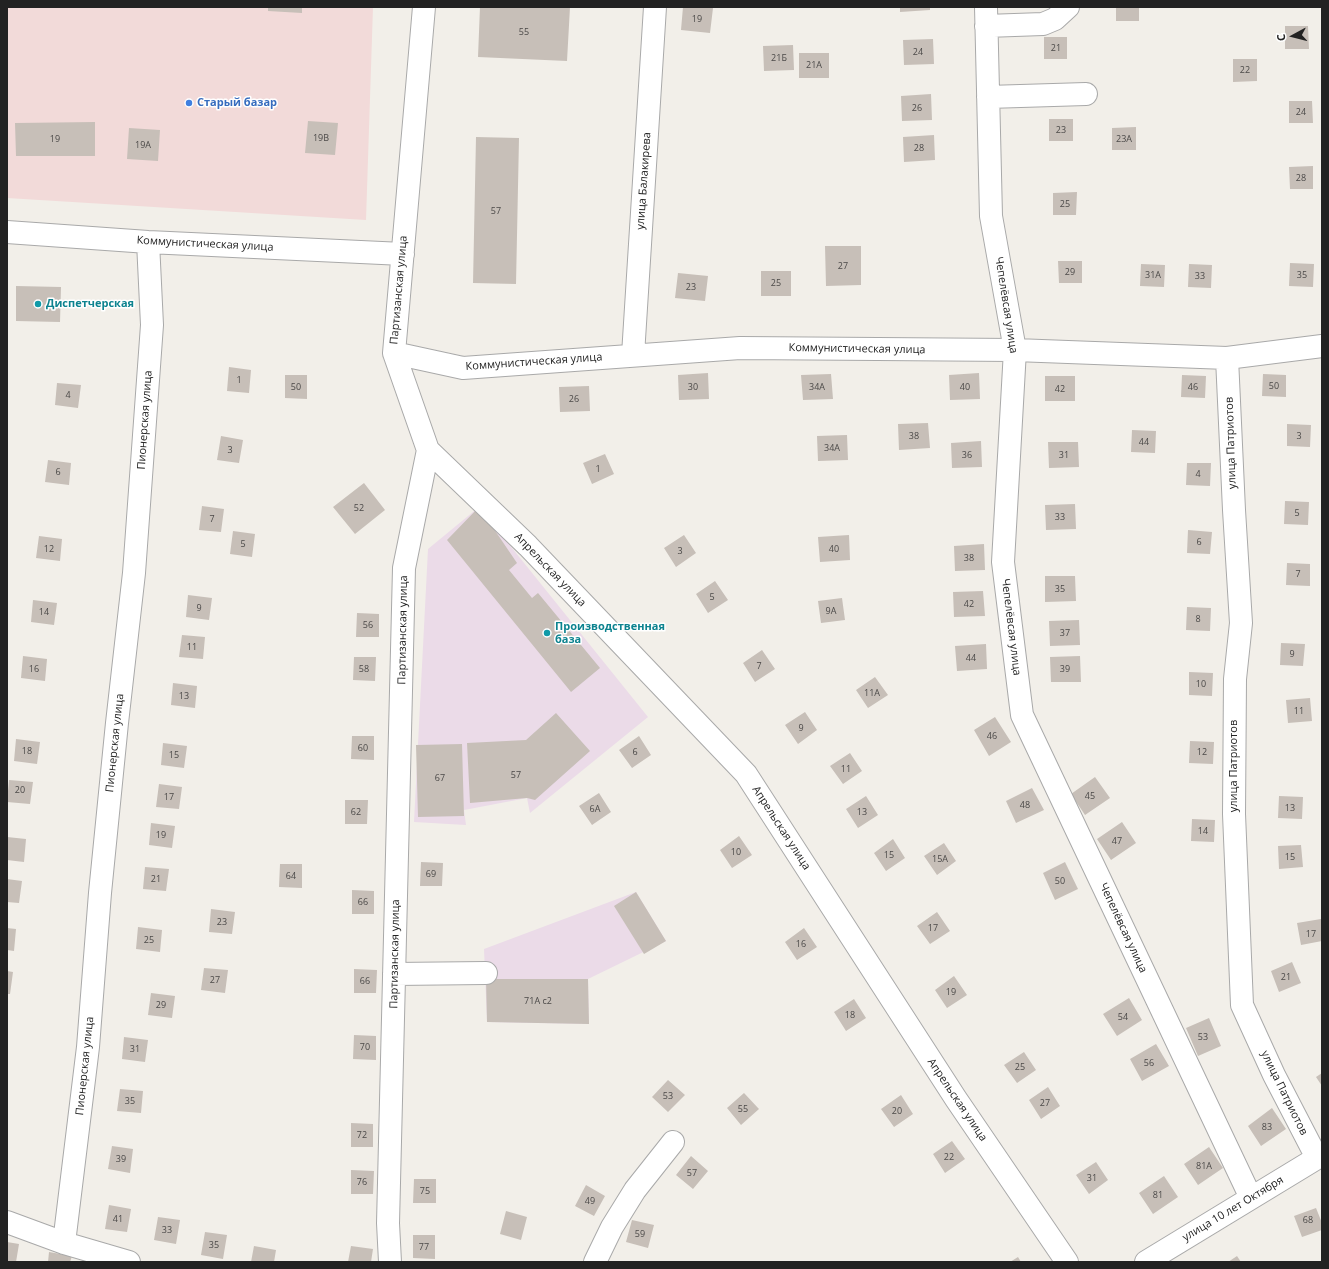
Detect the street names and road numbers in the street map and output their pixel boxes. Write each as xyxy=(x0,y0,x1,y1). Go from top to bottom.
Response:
street label: улица Балакирева xyxy=(634,132,654,230)
street label: Коммунистическая улица xyxy=(136,234,274,254)
street label: Партизанская улица xyxy=(388,235,410,345)
street label: Чепелёвсая улица xyxy=(992,256,1020,354)
street label: Коммунистическая улица xyxy=(788,341,926,357)
street label: Коммунистическая улица xyxy=(465,351,603,373)
street label: Пионерская улица xyxy=(135,370,155,470)
street label: улица Патриотов xyxy=(1223,397,1239,489)
street label: Апрельская улица xyxy=(511,530,589,610)
street label: Партизанская улица xyxy=(395,575,411,685)
street label: Чепелёвсая улица xyxy=(998,578,1024,676)
street label: Пионерская улица xyxy=(103,693,127,793)
street label: улица Патриотов xyxy=(1227,720,1241,812)
street label: Апрельская улица xyxy=(749,784,813,872)
street label: Чепелёвсая улица xyxy=(1096,881,1150,975)
street label: Партизанская улица xyxy=(387,899,403,1009)
street label: Пионерская улица xyxy=(73,1016,97,1116)
street label: улица Патриотов xyxy=(1258,1049,1310,1137)
street label: Апрельская улица xyxy=(924,1056,990,1144)
street label: улица 10 лет Октября xyxy=(1180,1174,1286,1244)

